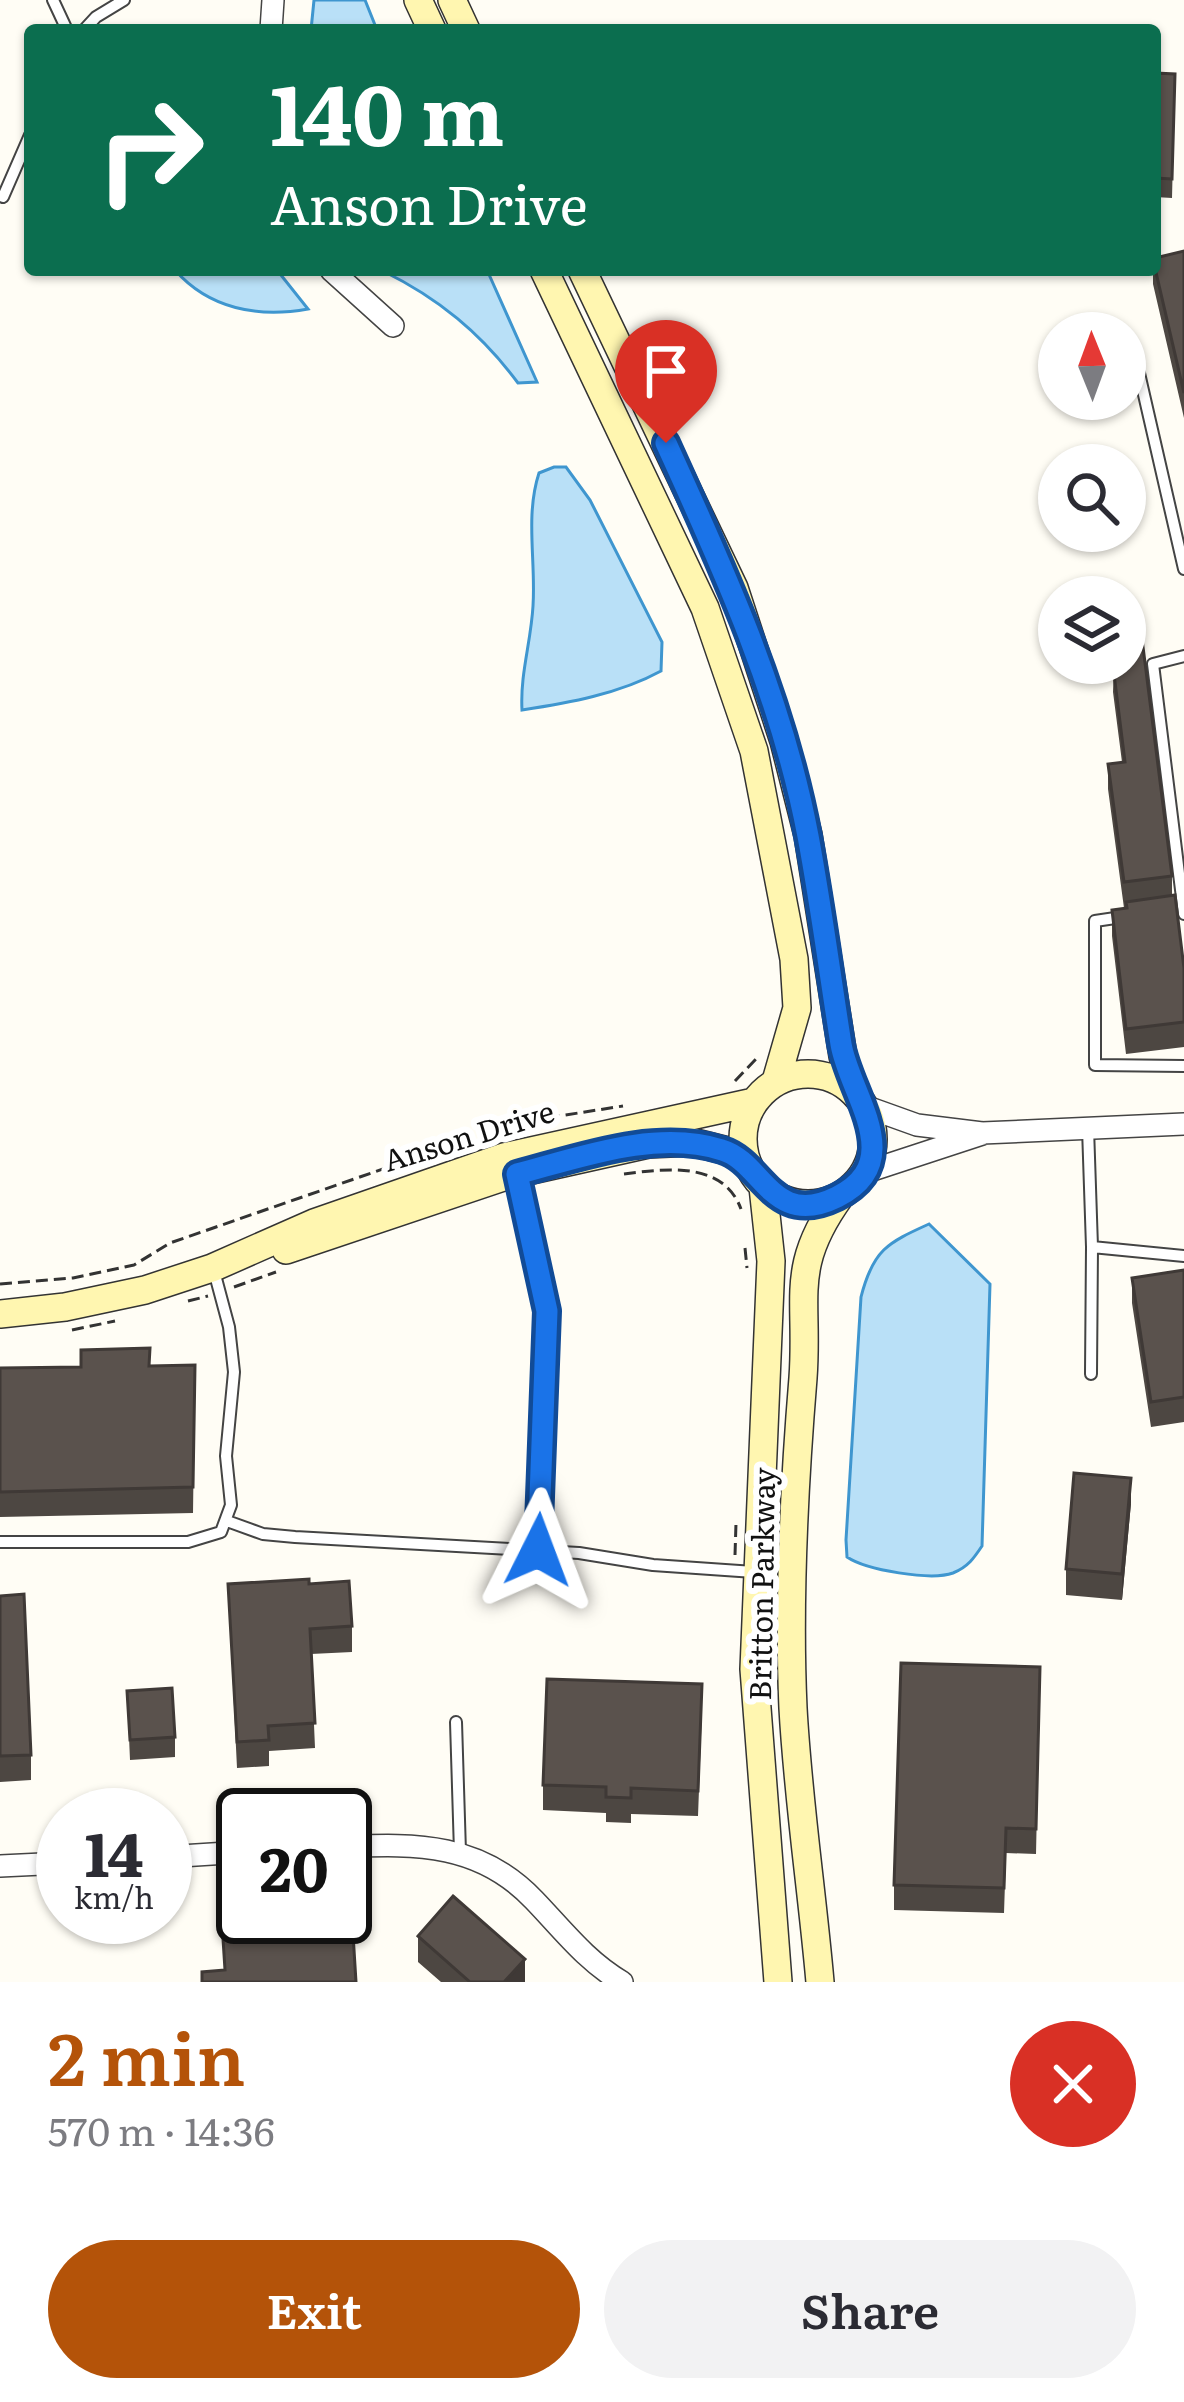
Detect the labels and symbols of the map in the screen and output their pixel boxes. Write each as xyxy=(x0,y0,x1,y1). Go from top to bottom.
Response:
north arrow xyxy=(1038,312,1146,420)
pin xyxy=(615,320,717,443)
street label: Anson Drive xyxy=(377,1087,559,1181)
street label: Britton Parkway xyxy=(736,1466,784,1701)
position arrow xyxy=(475,1487,601,1613)
speed limit sign: 20 xyxy=(216,1788,372,1944)

